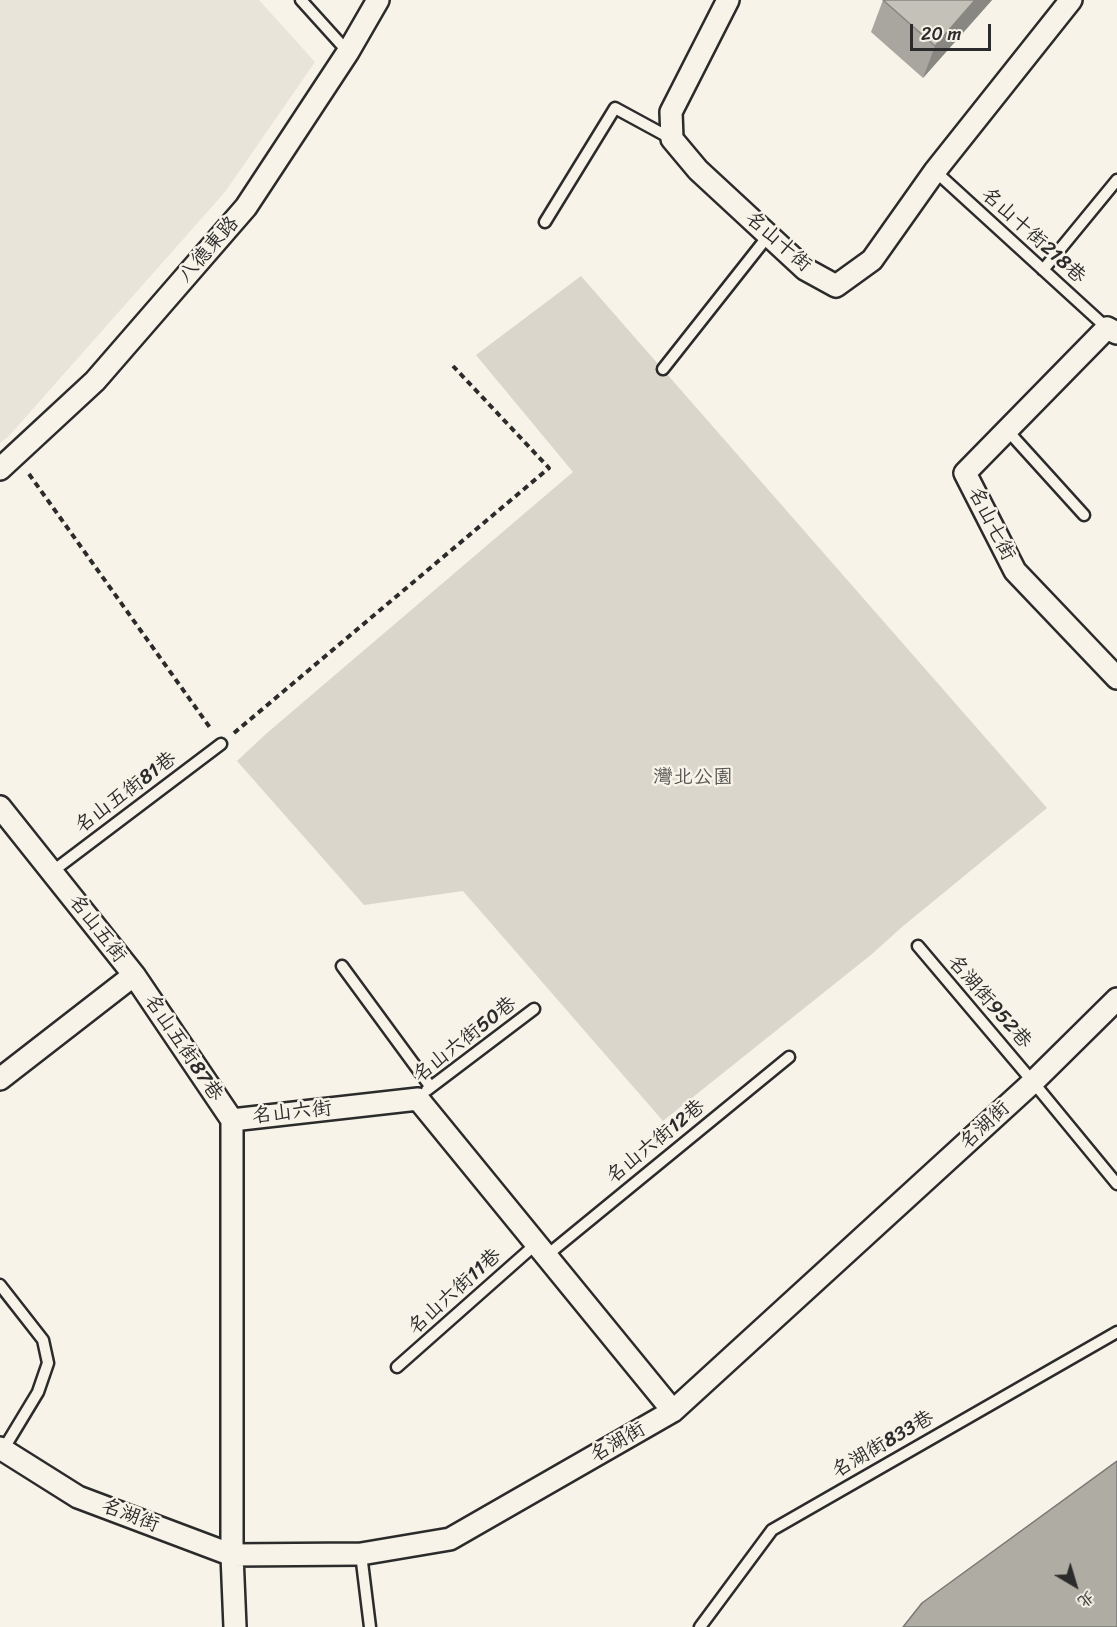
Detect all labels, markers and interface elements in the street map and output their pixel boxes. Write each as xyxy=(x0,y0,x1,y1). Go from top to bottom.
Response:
scale bar xyxy=(913,12,994,50)
text: 20 m xyxy=(921,18,961,50)
street label: 名山十街218巷 xyxy=(976,183,1090,289)
street label: 名山十街 xyxy=(740,207,816,277)
street label: 八德東路 xyxy=(174,212,244,288)
street label: 名山七街 xyxy=(962,483,1020,565)
street label: 名山五街81巷 xyxy=(71,747,181,839)
park label: 灣北公園 xyxy=(653,766,733,790)
street label: 名山五街 xyxy=(63,890,131,968)
street label: 名湖街952巷 xyxy=(942,950,1036,1054)
street label: 名山五街87巷 xyxy=(139,990,227,1106)
street label: 名山六街50巷 xyxy=(408,992,522,1088)
street label: 名山六街12巷 xyxy=(602,1095,710,1189)
street label: 名山六街 xyxy=(251,1097,333,1129)
street label: 名湖街 xyxy=(955,1097,1015,1155)
street label: 名山六街11巷 xyxy=(403,1244,507,1340)
street label: 名湖街833巷 xyxy=(828,1406,938,1484)
street label: 名湖街 xyxy=(586,1418,650,1468)
street label: 名湖街 xyxy=(98,1494,162,1538)
north arrow xyxy=(1045,1555,1105,1615)
text: 北 xyxy=(1071,1583,1102,1616)

